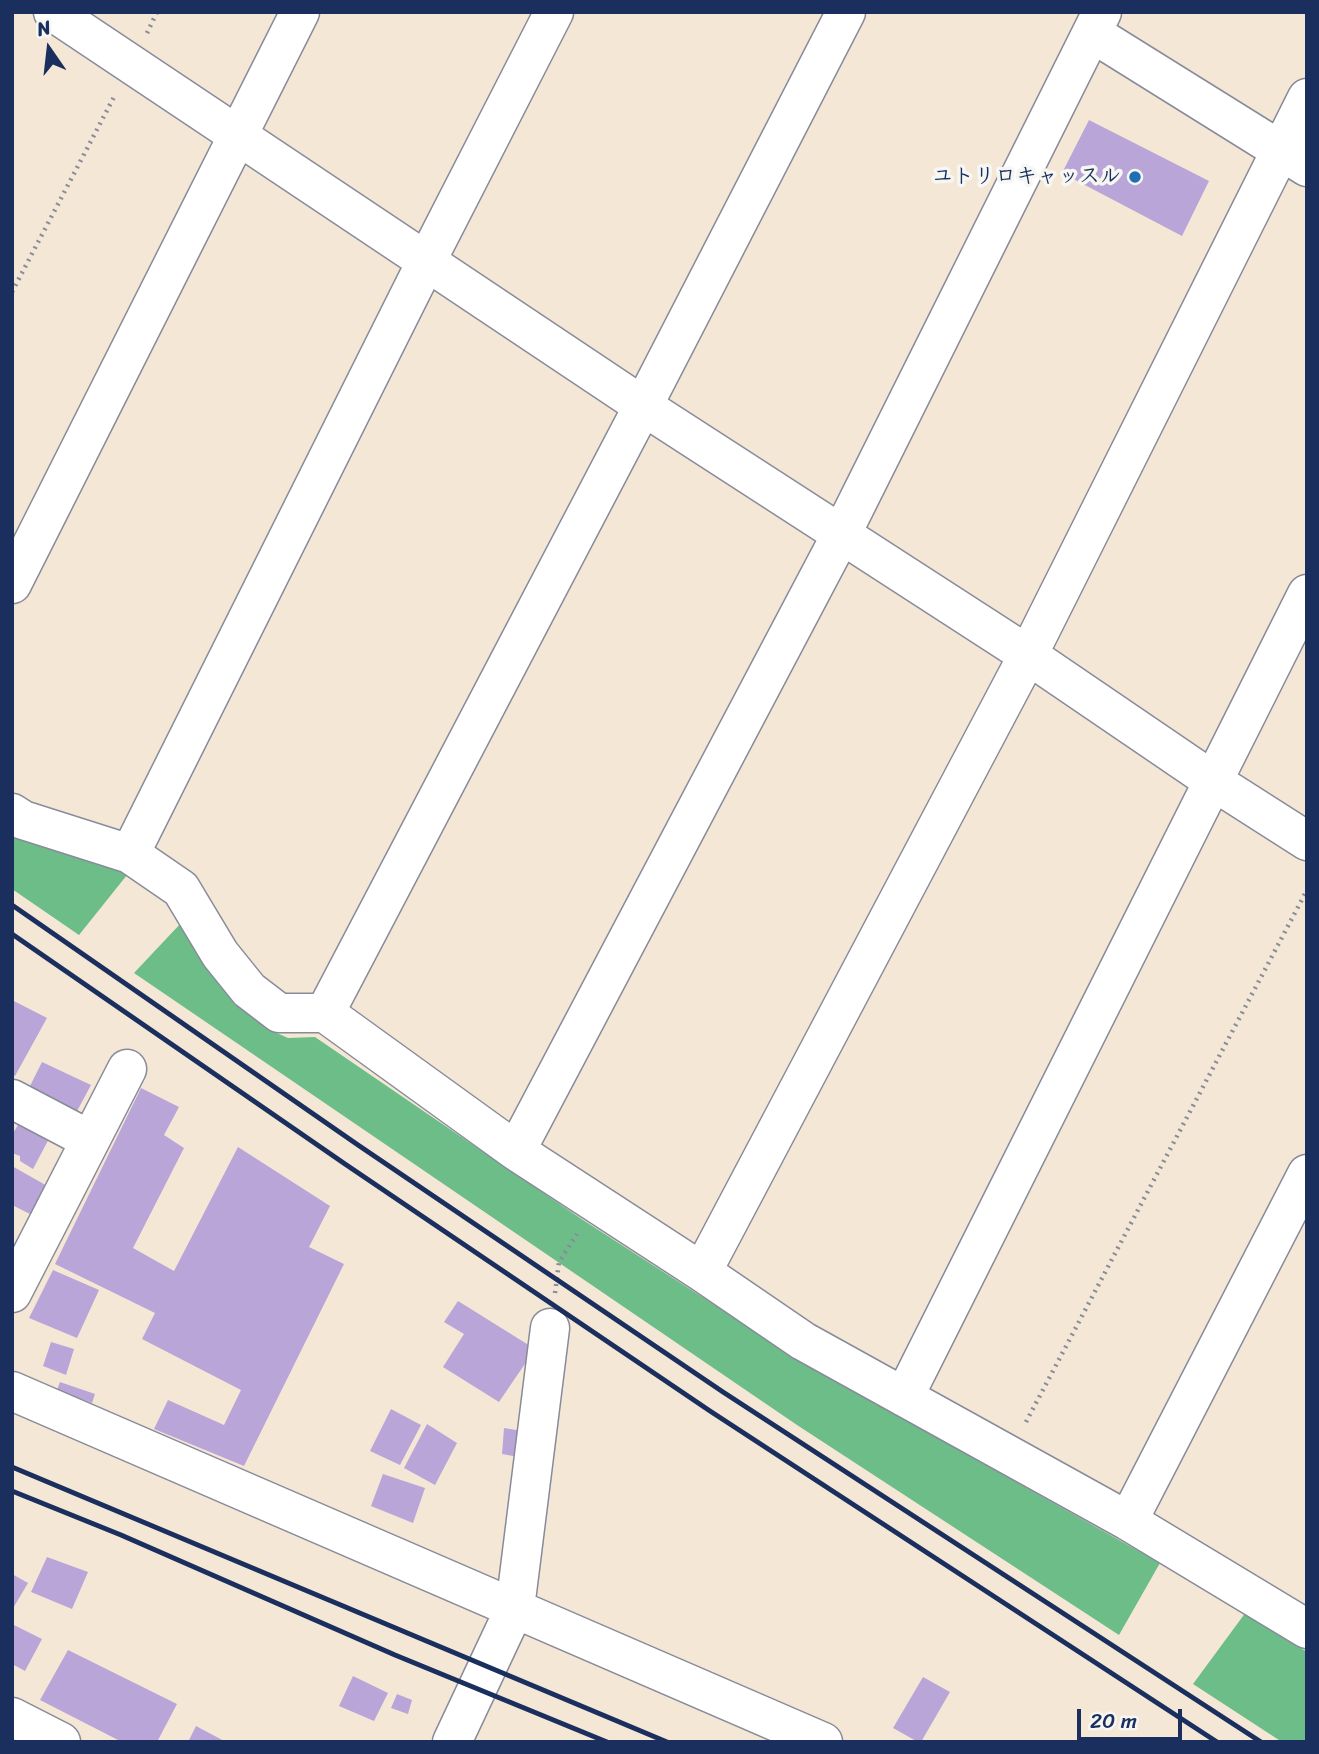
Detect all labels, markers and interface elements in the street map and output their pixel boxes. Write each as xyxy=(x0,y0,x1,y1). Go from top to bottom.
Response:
text: N xyxy=(33,11,54,46)
north arrow xyxy=(14,14,84,84)
place label: ユトリロキャッスル xyxy=(932,164,1121,190)
marker: ユトリロキャッスル xyxy=(1127,169,1143,185)
scale bar xyxy=(1081,1694,1186,1738)
text: 20 m xyxy=(1090,1702,1137,1740)

